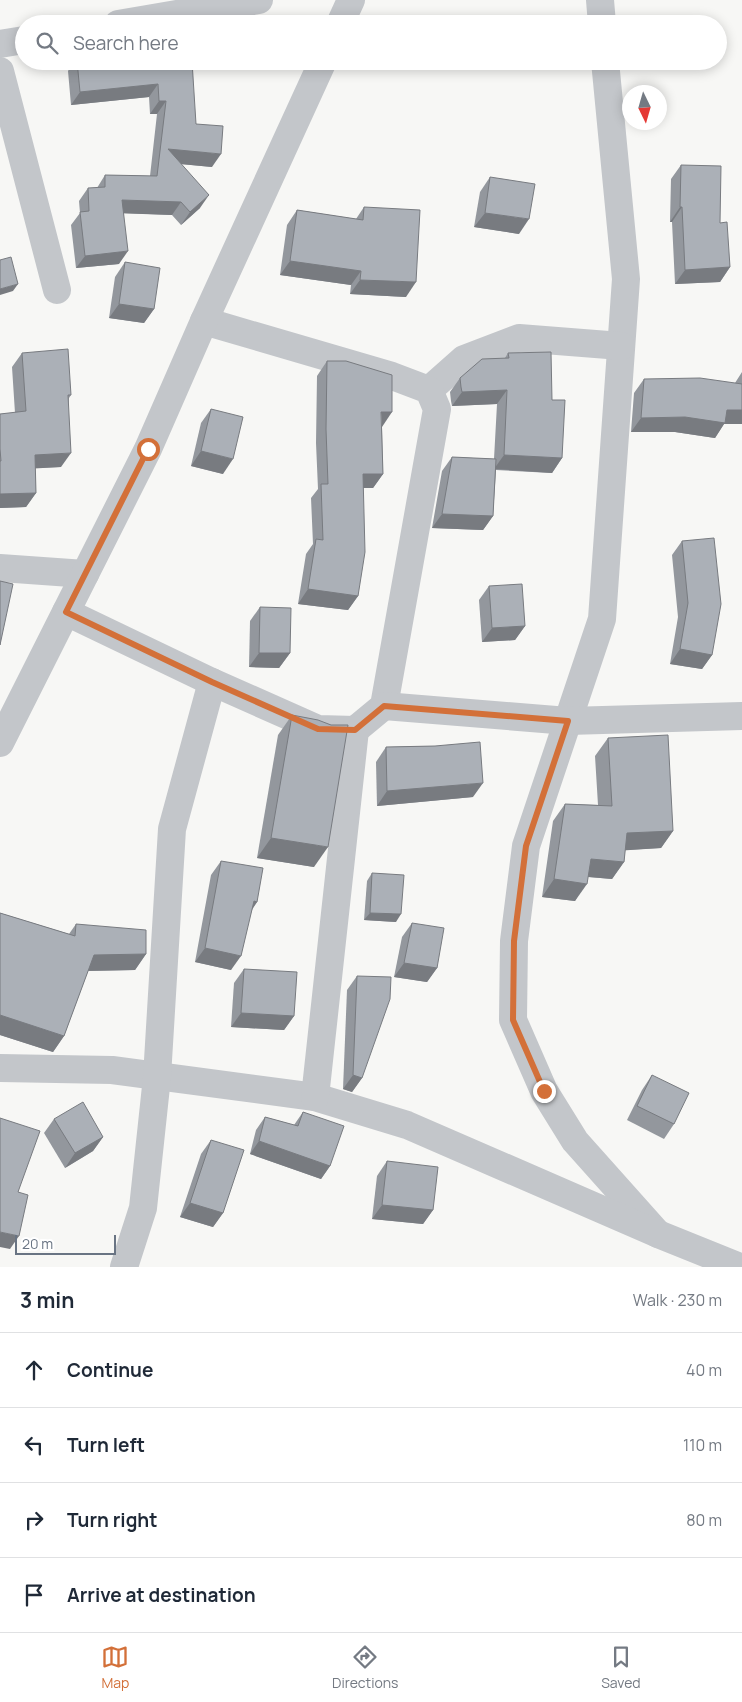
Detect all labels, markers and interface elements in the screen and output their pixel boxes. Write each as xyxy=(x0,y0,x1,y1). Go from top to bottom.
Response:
search box xyxy=(15,15,727,70)
icon: search xyxy=(33,29,61,57)
text: Search here xyxy=(73,30,179,56)
north arrow xyxy=(622,85,667,130)
route start xyxy=(137,438,160,461)
route end xyxy=(533,1080,556,1103)
scale bar xyxy=(15,1232,116,1255)
text: 20 m xyxy=(22,1234,53,1253)
text: 3 min xyxy=(20,1286,74,1314)
text: Walk · 230 m xyxy=(633,1289,722,1311)
icon: ahead xyxy=(20,1356,48,1384)
text: Continue xyxy=(67,1357,153,1383)
text: 40 m xyxy=(686,1359,722,1381)
icon: left xyxy=(20,1431,48,1459)
text: Turn left xyxy=(67,1432,145,1458)
text: 110 m xyxy=(683,1434,722,1456)
icon: right xyxy=(20,1506,48,1534)
text: Turn right xyxy=(67,1507,157,1533)
text: 80 m xyxy=(686,1509,722,1531)
icon: arrive xyxy=(20,1581,48,1609)
text: Arrive at destination xyxy=(67,1582,256,1608)
tab: Map xyxy=(101,1643,129,1692)
tab: Directions xyxy=(332,1643,398,1692)
tab: Saved xyxy=(601,1643,641,1692)

